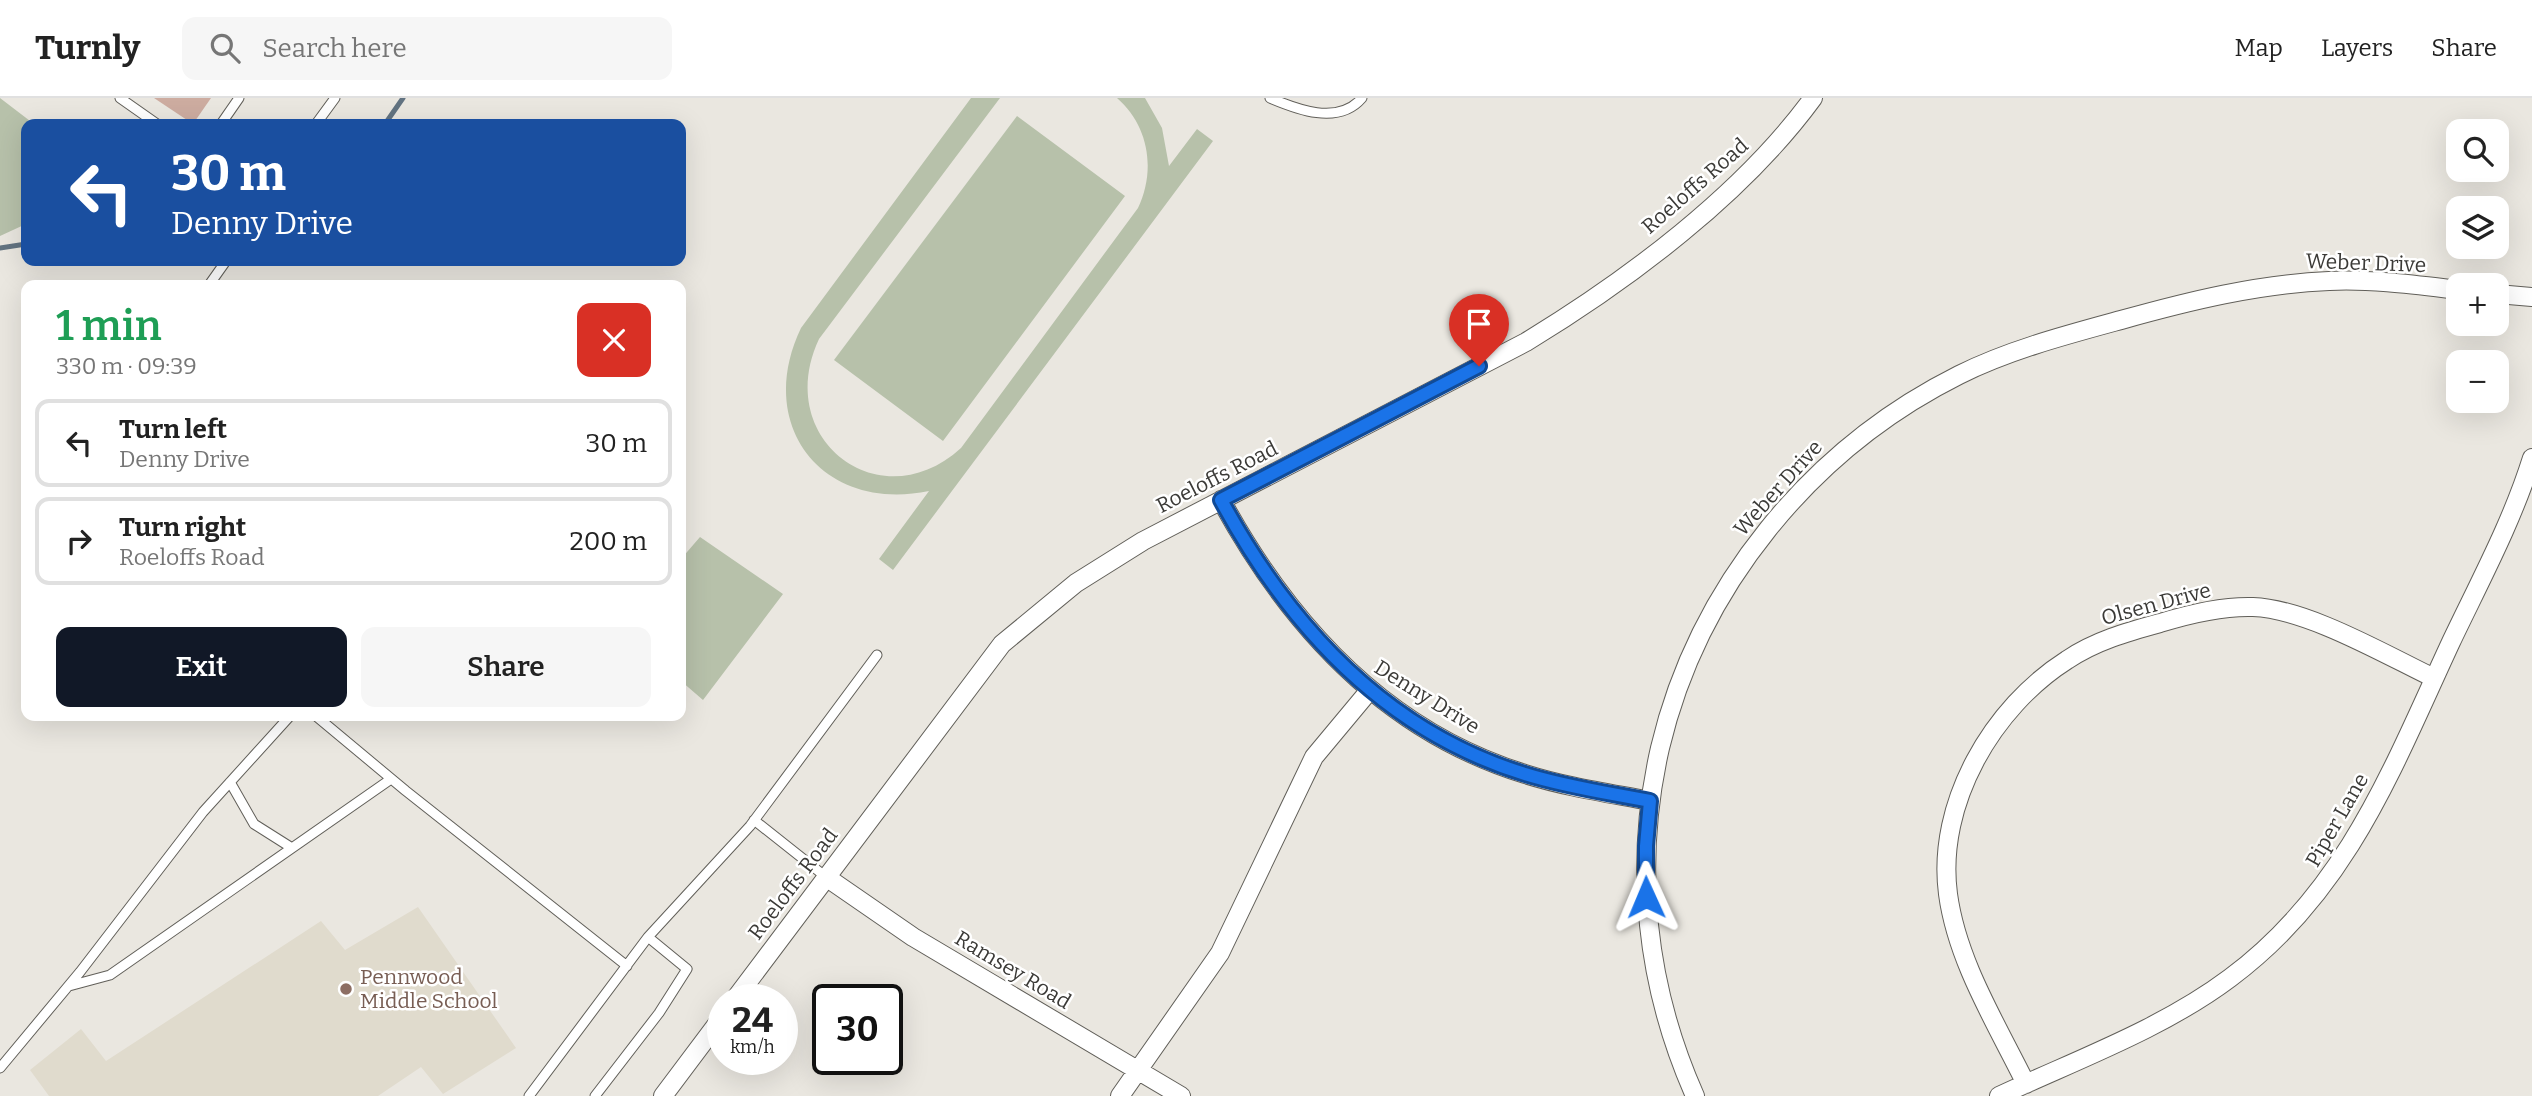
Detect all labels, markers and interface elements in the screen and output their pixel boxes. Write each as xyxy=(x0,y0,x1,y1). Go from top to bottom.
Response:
search box xyxy=(182,17,672,80)
text: Turnly xyxy=(35,28,140,68)
icon: search xyxy=(206,29,244,67)
text: Search here xyxy=(262,33,407,64)
text: Map xyxy=(2235,34,2283,62)
text: Layers xyxy=(2321,34,2393,62)
text: Share xyxy=(2431,34,2497,62)
map controls xyxy=(2446,119,2509,413)
button: search xyxy=(2446,119,2509,182)
street label: Roeloffs Road xyxy=(1636,133,1754,239)
text: 30 m xyxy=(171,144,286,203)
icon: left xyxy=(56,147,147,238)
button: layers xyxy=(2446,196,2509,259)
text: Denny Drive xyxy=(171,204,353,242)
street label: Weber Drive xyxy=(2305,248,2427,278)
button: + xyxy=(2446,273,2509,336)
pin xyxy=(1449,294,1509,366)
text: 1 min xyxy=(56,301,162,351)
button: close xyxy=(577,303,651,377)
icon: arrive xyxy=(1460,305,1498,343)
button: − xyxy=(2446,350,2509,413)
text: 330 m · 09:39 xyxy=(56,352,197,380)
text: Turn left xyxy=(119,414,227,445)
icon: left xyxy=(60,424,98,462)
text: 30 m xyxy=(586,428,647,459)
street label: Roeloffs Road xyxy=(1152,435,1282,519)
street label: Weber Drive xyxy=(1728,435,1828,541)
text: Denny Drive xyxy=(119,445,250,473)
text: Turn right xyxy=(119,512,246,543)
icon: right xyxy=(60,522,98,560)
text: 200 m xyxy=(570,526,647,557)
text: Roeloffs Road xyxy=(119,543,265,571)
street label: Olsen Drive xyxy=(2098,577,2214,631)
button: Exit xyxy=(56,627,347,707)
button: Share xyxy=(361,627,651,707)
street label: Denny Drive xyxy=(1369,654,1485,740)
street label: Piper Lane xyxy=(2300,769,2374,871)
street label: Roeloffs Road xyxy=(743,823,843,945)
position arrow xyxy=(1609,860,1683,934)
street label: Ramsey Road xyxy=(950,925,1076,1015)
place label: Pennwood Middle School xyxy=(360,964,498,1014)
marker: Pennwood Middle School xyxy=(338,981,354,997)
speed limit sign: 30 xyxy=(812,984,903,1075)
text: 24 xyxy=(732,999,773,1041)
text: km/h xyxy=(730,1036,775,1058)

